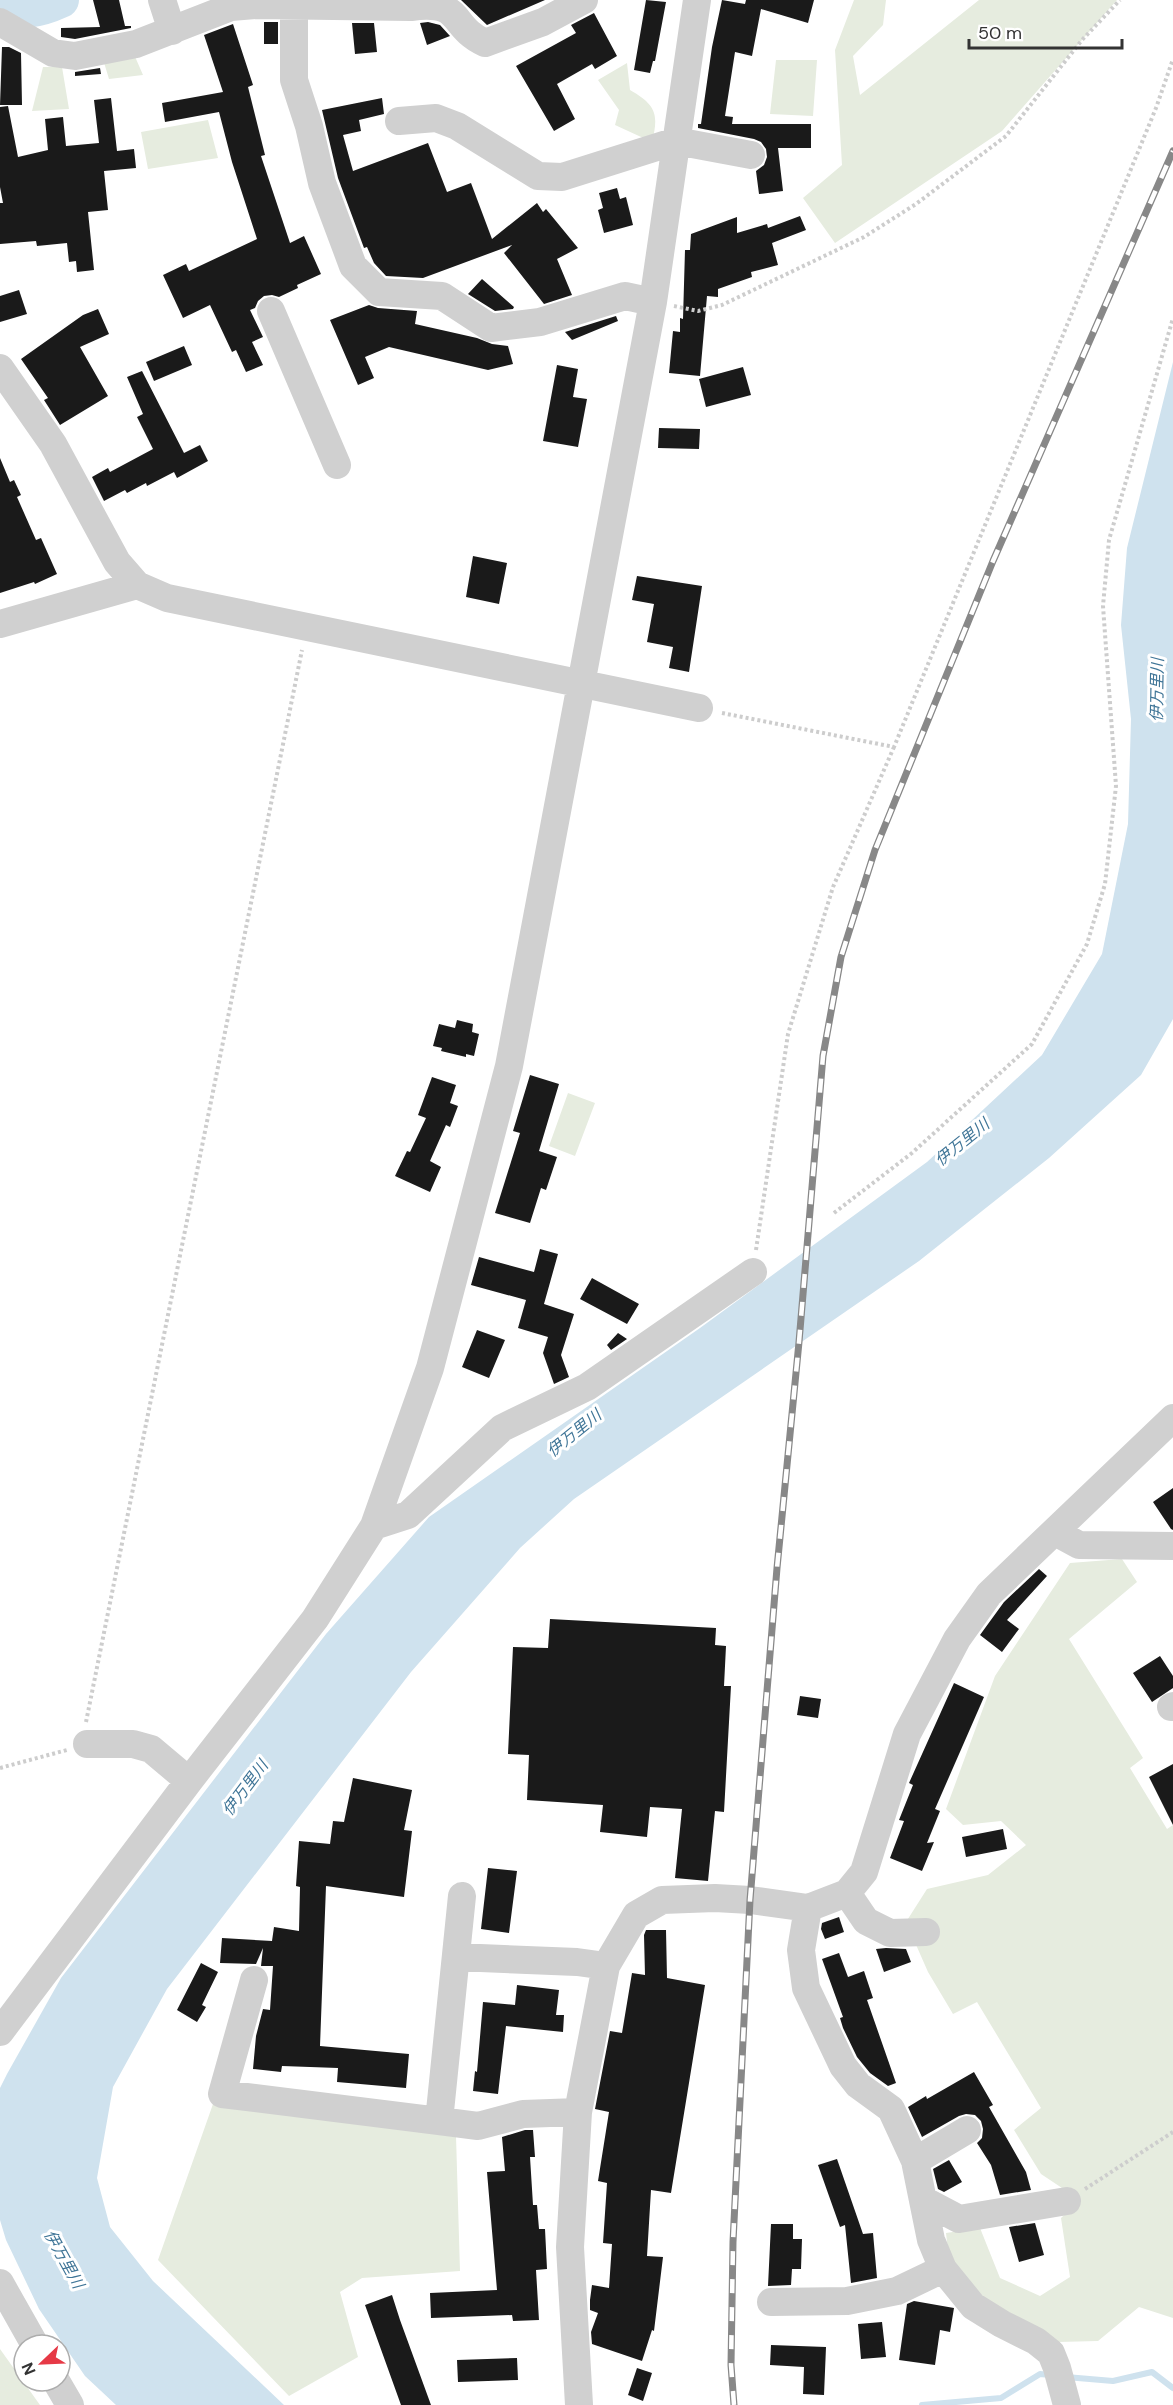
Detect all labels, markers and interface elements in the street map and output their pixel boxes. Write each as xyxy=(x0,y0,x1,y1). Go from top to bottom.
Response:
scale bar xyxy=(969,12,1122,50)
text: 50 m xyxy=(978,21,1022,45)
water label: 伊万里川 xyxy=(1146,656,1168,722)
water label: 伊万里川 xyxy=(931,1112,995,1170)
water label: 伊万里川 xyxy=(543,1403,607,1461)
water label: 伊万里川 xyxy=(217,1755,274,1820)
water label: 伊万里川 xyxy=(39,2226,90,2294)
north arrow xyxy=(12,2333,72,2393)
text: N xyxy=(17,2359,41,2378)

